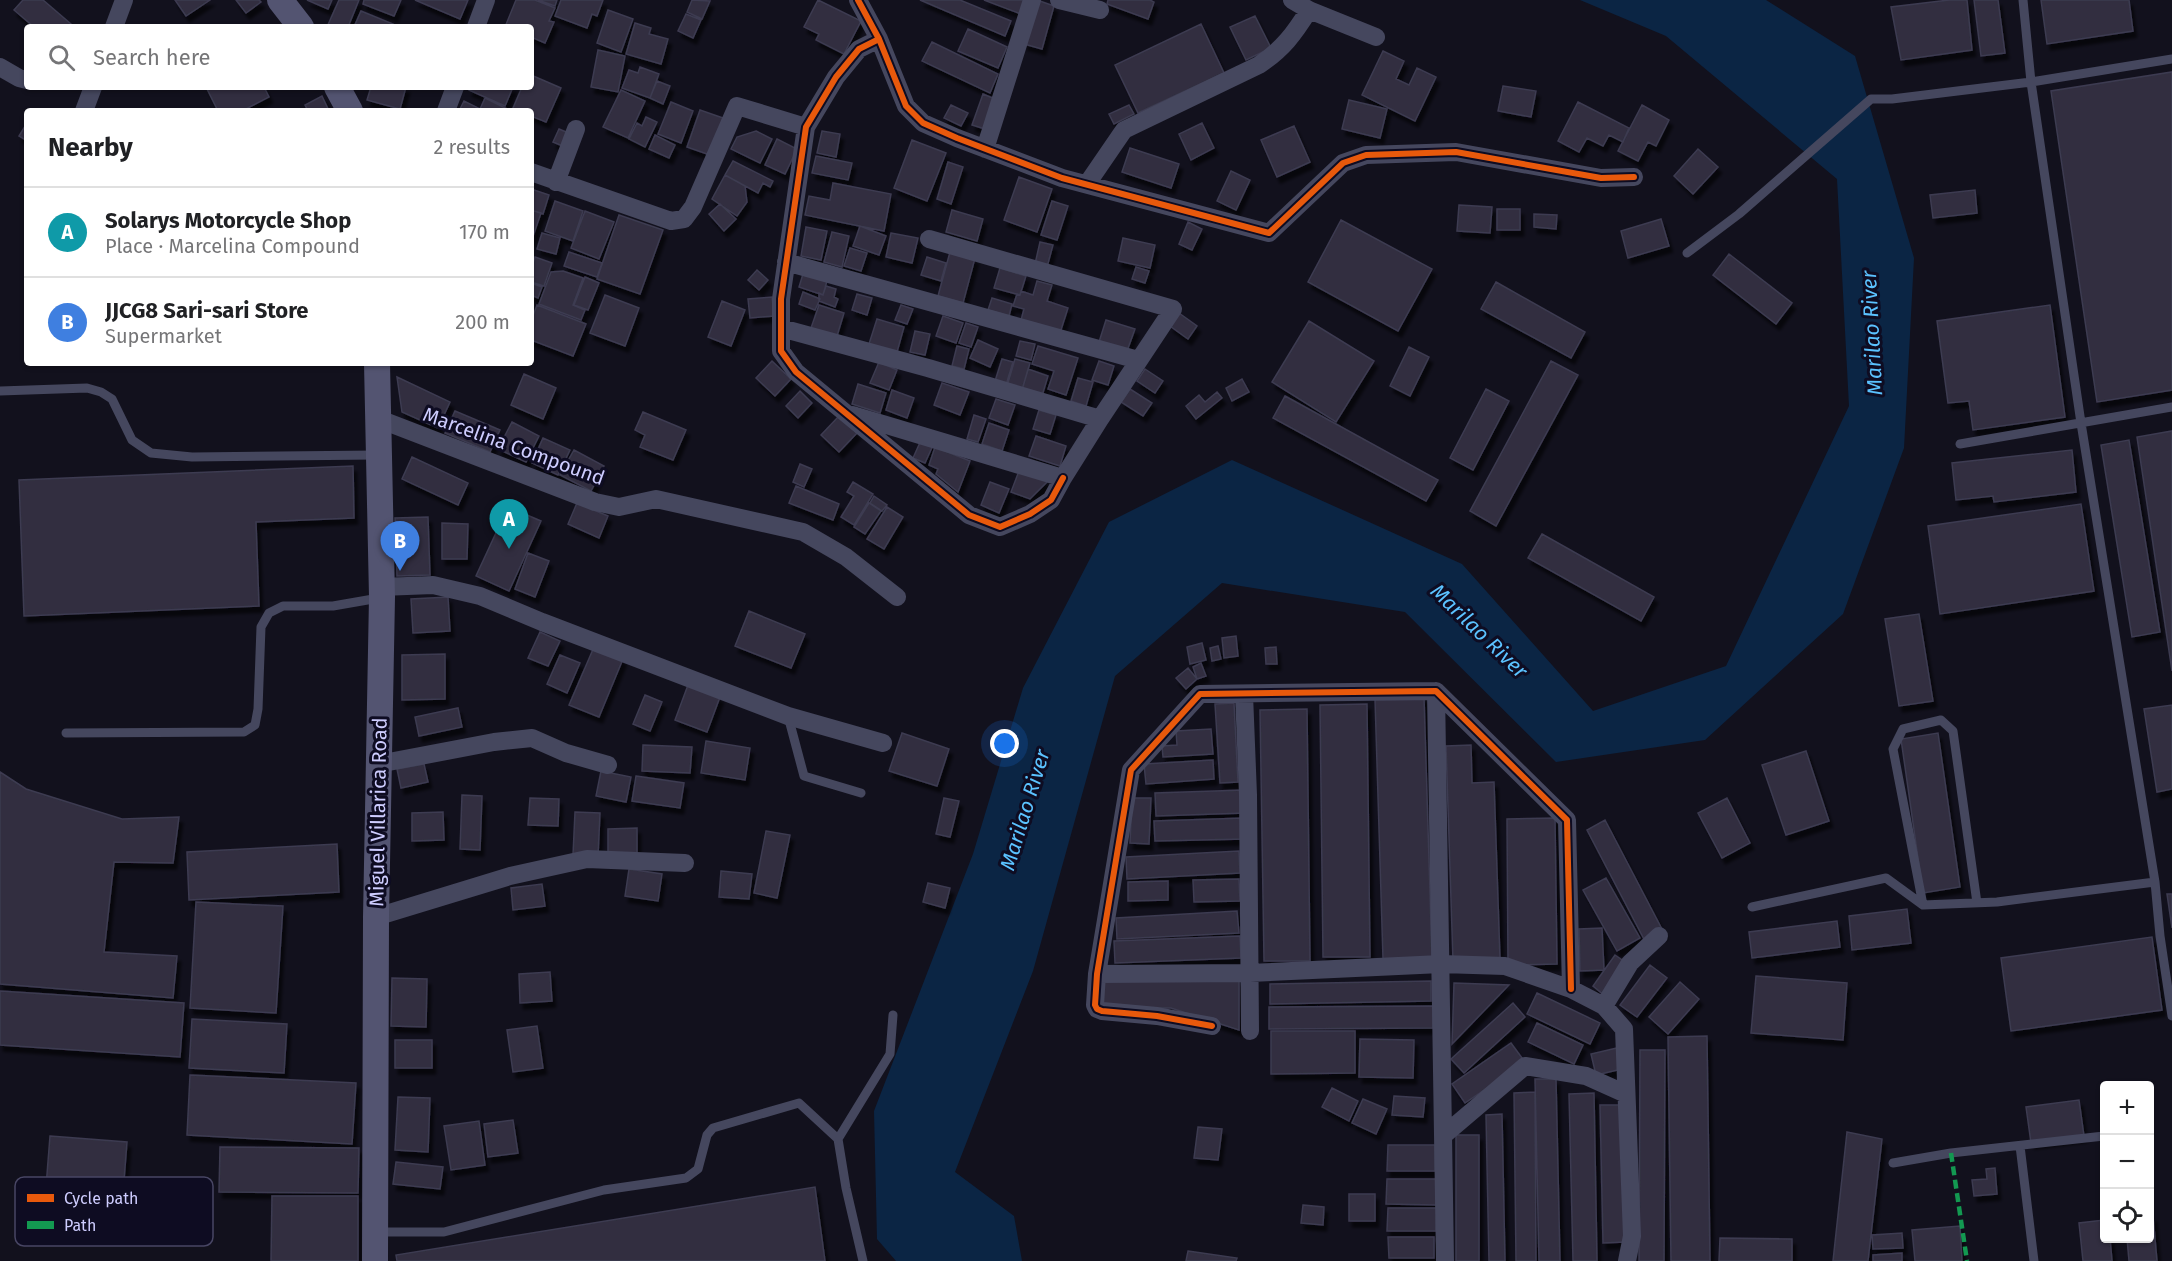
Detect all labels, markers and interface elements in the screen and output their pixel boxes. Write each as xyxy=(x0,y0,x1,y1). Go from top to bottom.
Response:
search box xyxy=(24,24,534,90)
icon: search xyxy=(45,41,78,74)
text: Search here xyxy=(93,44,211,71)
text: Nearby xyxy=(48,132,133,163)
text: 2 results xyxy=(433,135,510,159)
text: Solarys Motorcycle Shop xyxy=(105,207,351,234)
text: A xyxy=(62,220,73,244)
text: 170 m xyxy=(459,220,510,244)
text: Place · Marcelina Compound xyxy=(105,234,360,258)
water label: Marilao River xyxy=(1856,269,1888,396)
text: JJCG8 Sari-sari Store xyxy=(105,297,309,324)
text: B xyxy=(61,310,74,334)
text: 200 m xyxy=(455,310,510,334)
text: Supermarket xyxy=(105,324,222,348)
street label: Marcelina Compound xyxy=(420,402,608,490)
pin: A xyxy=(490,500,528,549)
pin: B xyxy=(380,522,420,571)
water label: Marilao River xyxy=(1425,578,1534,684)
street label: Miguel Villarica Road xyxy=(364,717,392,907)
your location xyxy=(990,729,1019,758)
water label: Marilao River xyxy=(994,746,1056,874)
map controls xyxy=(2100,1081,2154,1243)
button: + xyxy=(2100,1081,2154,1135)
button: − xyxy=(2100,1135,2154,1189)
legend xyxy=(15,1177,213,1246)
text: Cycle path xyxy=(64,1189,138,1208)
button: locate xyxy=(2100,1189,2154,1243)
text: Path xyxy=(64,1216,96,1235)

